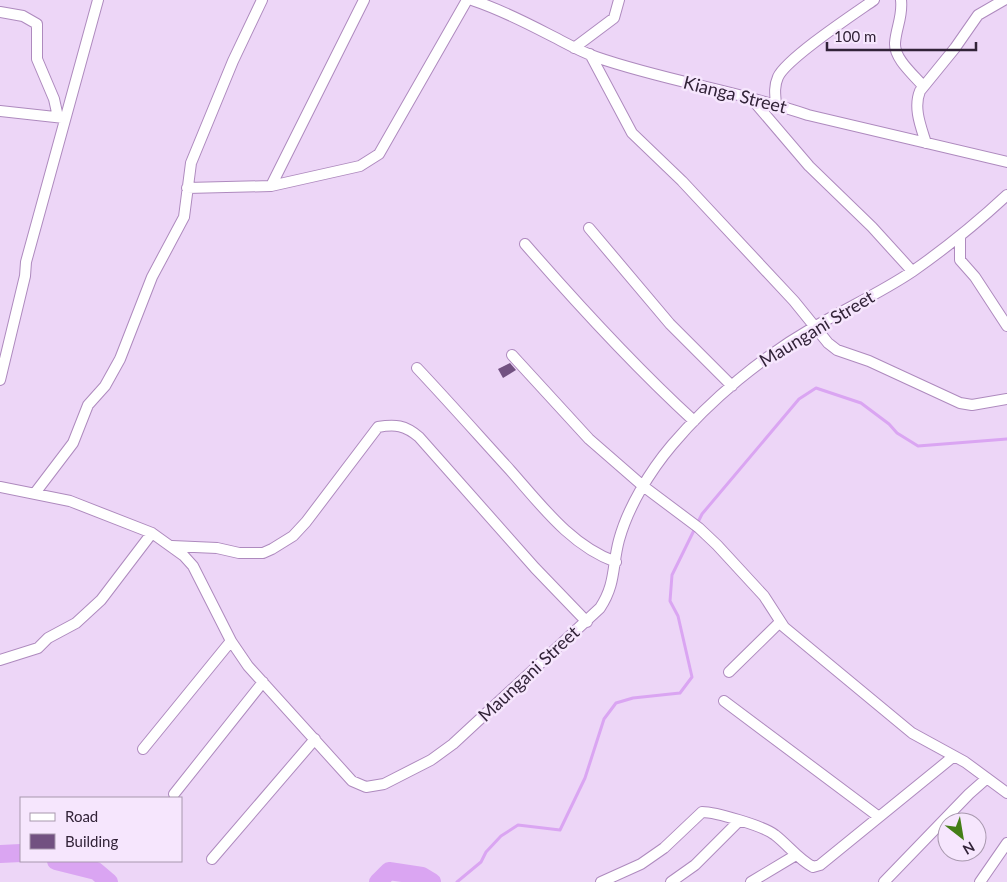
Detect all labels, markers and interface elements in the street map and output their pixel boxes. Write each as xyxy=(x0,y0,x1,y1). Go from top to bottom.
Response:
scale bar xyxy=(827,20,976,52)
text: 100 m xyxy=(834,27,876,45)
street label: Kianga Street xyxy=(681,71,790,118)
street label: Maungani Street xyxy=(755,285,878,371)
street label: Maungani Street xyxy=(473,620,584,726)
legend xyxy=(20,797,182,862)
text: Road xyxy=(65,807,98,825)
north arrow xyxy=(937,812,987,862)
text: Building xyxy=(65,832,118,850)
text: N xyxy=(960,839,978,859)

